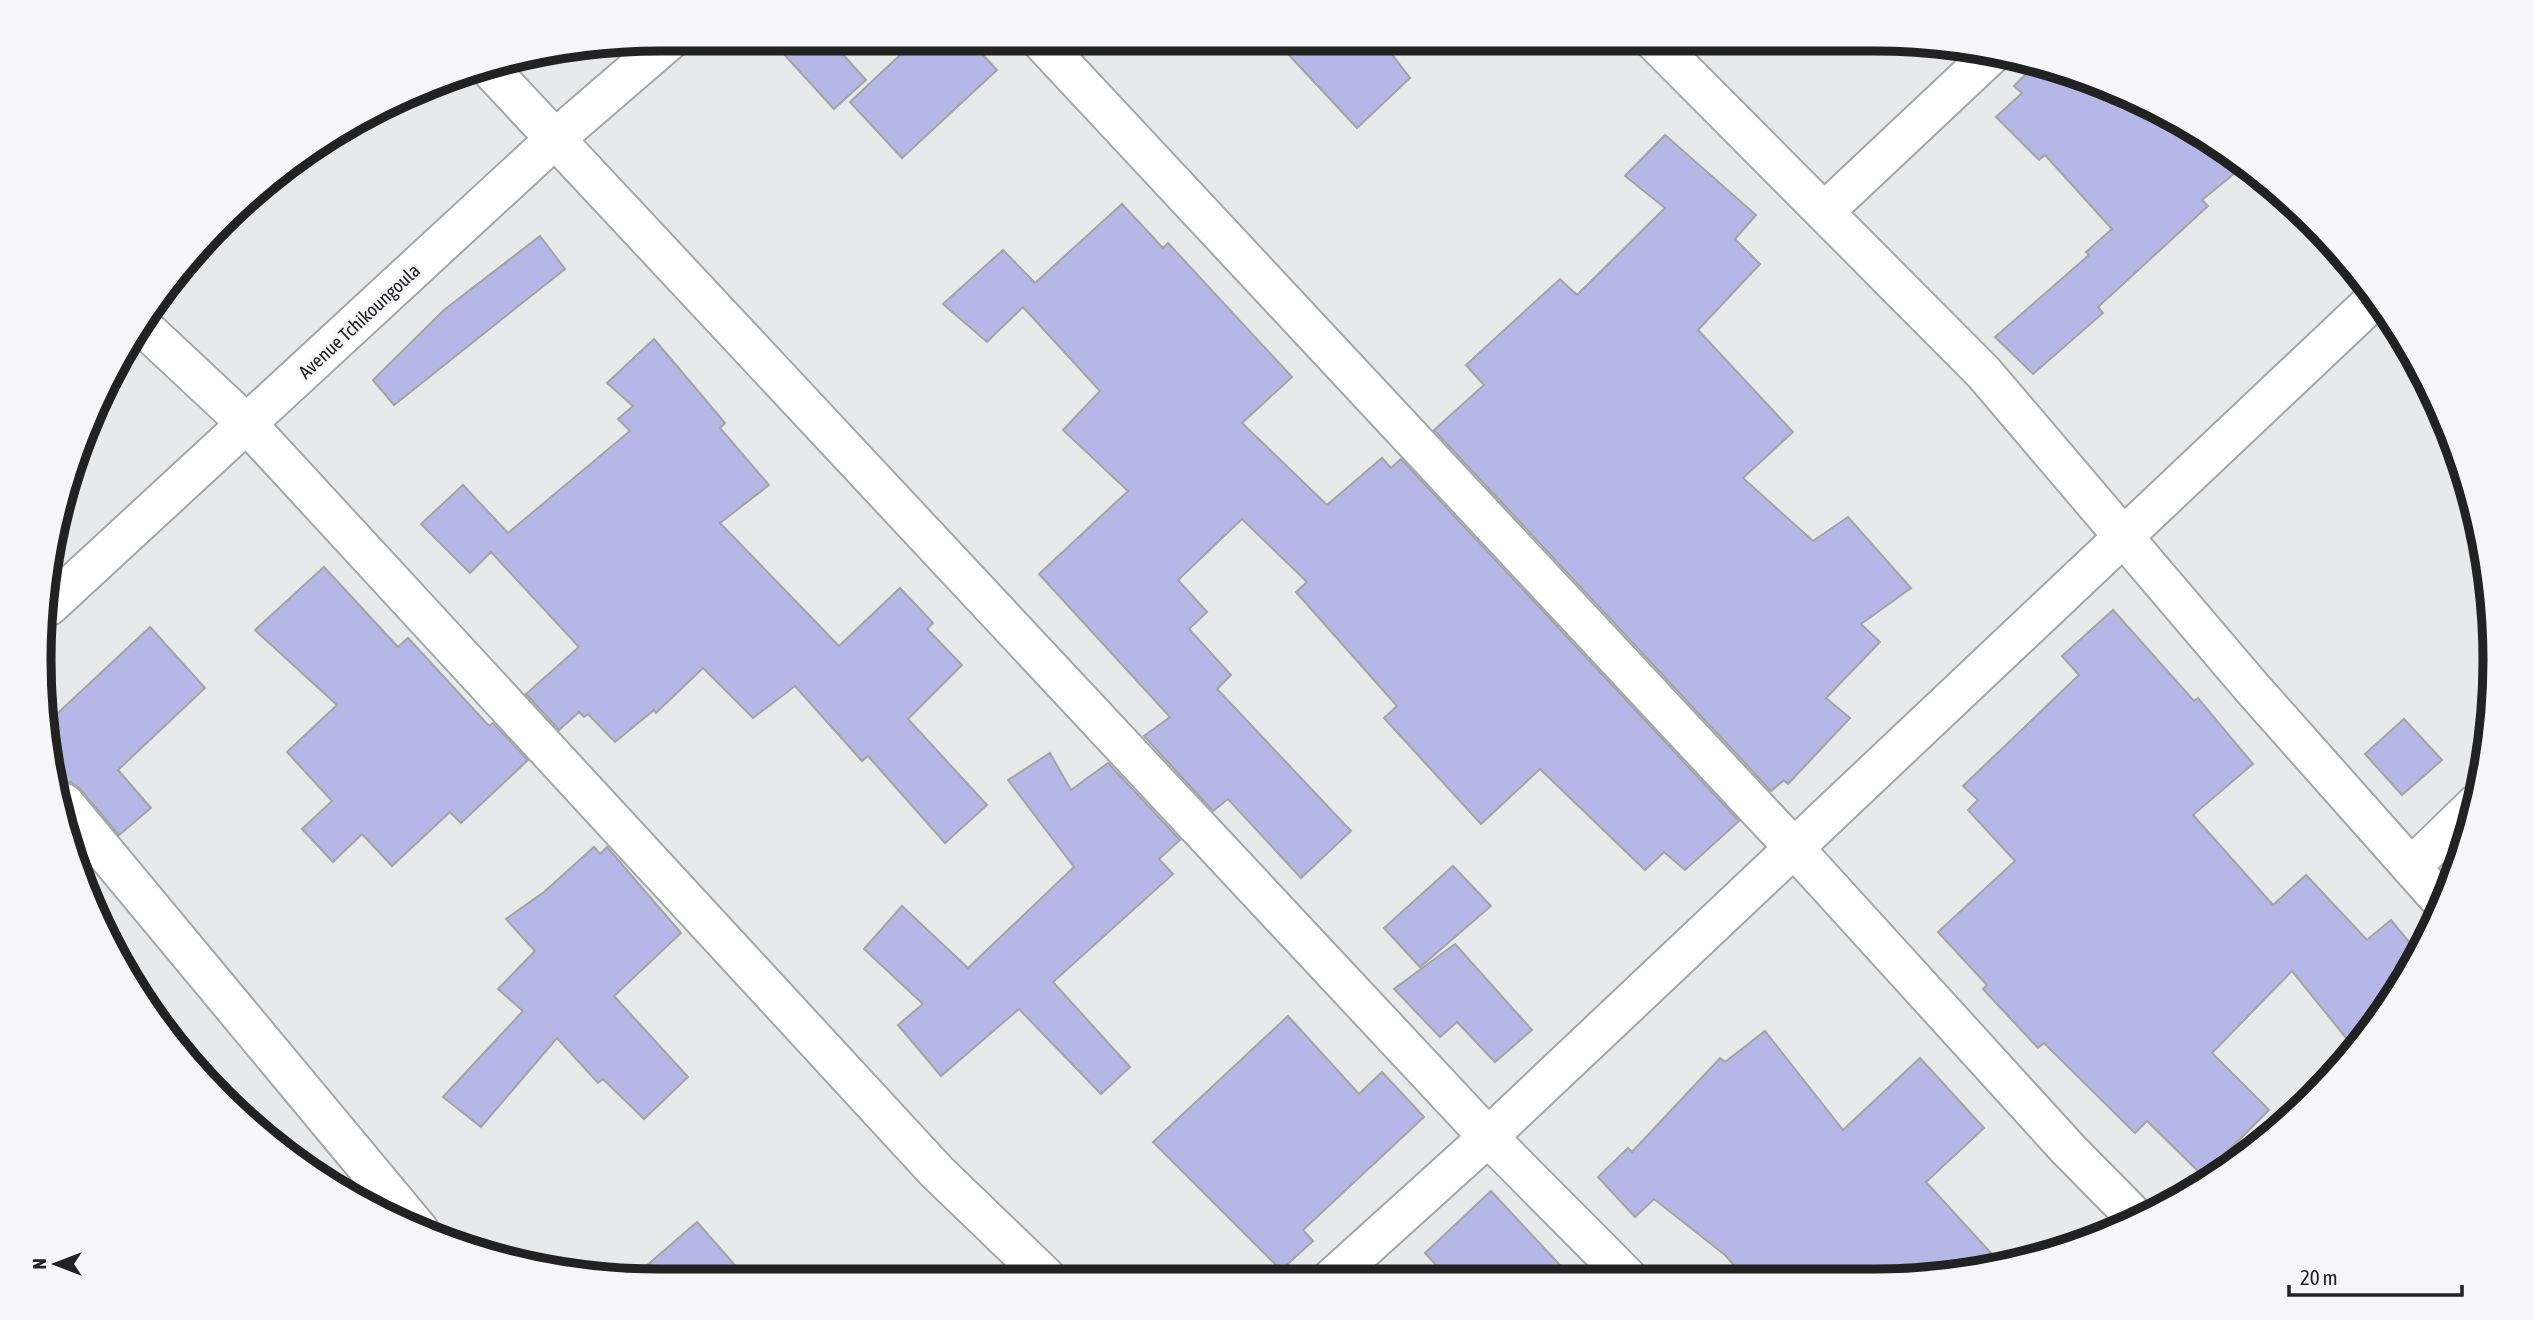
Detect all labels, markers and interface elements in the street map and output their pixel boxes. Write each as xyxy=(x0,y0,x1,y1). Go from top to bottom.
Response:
street label: Avenue Tchikoungoula xyxy=(294,259,424,383)
north arrow xyxy=(21,1229,91,1299)
scale bar xyxy=(2289,1254,2462,1298)
text: N xyxy=(28,1258,50,1270)
text: 20 m xyxy=(2300,1265,2338,1289)

